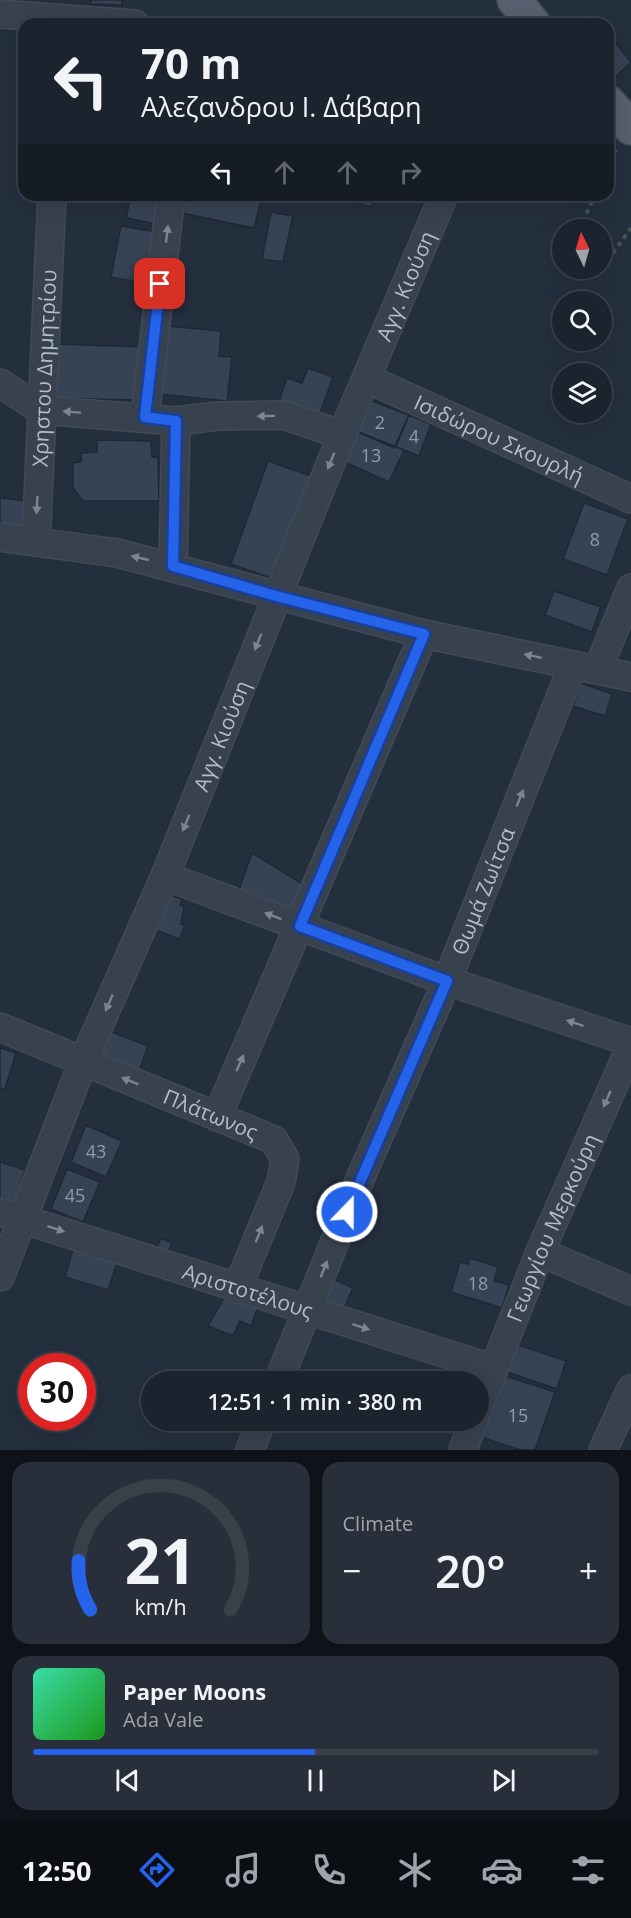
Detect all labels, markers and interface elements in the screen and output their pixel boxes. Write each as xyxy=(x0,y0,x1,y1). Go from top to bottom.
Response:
text: 70 m xyxy=(141,34,241,91)
icon: left xyxy=(42,42,120,120)
text: Αλεζανδρου Ι. Δάβαρη xyxy=(141,88,422,125)
icon: left xyxy=(205,156,238,189)
icon: ahead xyxy=(268,156,301,189)
icon: ahead xyxy=(331,156,364,189)
icon: right xyxy=(394,156,427,189)
north arrow xyxy=(552,219,612,279)
map controls xyxy=(552,219,612,423)
one-way arrow xyxy=(162,224,171,243)
street label: Αγγ. Κιούση xyxy=(370,227,441,345)
pin xyxy=(134,258,185,309)
icon: arrive xyxy=(143,267,176,300)
street label: Χρηστου Δημητρίου xyxy=(25,269,63,467)
button: search xyxy=(552,291,612,351)
button: layers xyxy=(552,363,612,423)
street label: Ισιδώρου Σκουρλή xyxy=(410,388,588,490)
one-way arrow xyxy=(62,407,81,417)
house number: 2 xyxy=(375,410,385,434)
one-way arrow xyxy=(256,411,275,420)
house number: 4 xyxy=(409,424,419,448)
house number: 13 xyxy=(361,443,381,467)
one-way arrow xyxy=(326,453,336,471)
one-way arrow xyxy=(33,496,42,515)
house number: 8 xyxy=(590,527,600,551)
one-way arrow xyxy=(131,553,149,563)
one-way arrow xyxy=(253,633,262,651)
one-way arrow xyxy=(523,651,542,661)
street label: Αγγ. Κιούση xyxy=(187,676,256,795)
one-way arrow xyxy=(515,789,525,807)
one-way arrow xyxy=(181,815,191,833)
street label: Θωμά Ζωίτσα xyxy=(445,823,521,959)
one-way arrow xyxy=(264,911,282,920)
one-way arrow xyxy=(105,994,114,1011)
one-way arrow xyxy=(566,1018,584,1028)
one-way arrow xyxy=(235,1054,245,1072)
one-way arrow xyxy=(120,1076,138,1086)
street label: Πλάτωνος xyxy=(159,1082,262,1146)
one-way arrow xyxy=(603,1091,612,1108)
street label: Γεωργίου Μερκούρη xyxy=(500,1129,605,1326)
house number: 43 xyxy=(86,1139,106,1163)
position arrow xyxy=(315,1180,379,1244)
house number: 45 xyxy=(65,1183,85,1207)
one-way arrow xyxy=(47,1224,65,1234)
one-way arrow xyxy=(254,1225,264,1243)
street label: Αριστοτέλους xyxy=(179,1257,316,1325)
one-way arrow xyxy=(320,1260,329,1278)
house number: 18 xyxy=(468,1271,488,1295)
one-way arrow xyxy=(353,1323,371,1332)
speed limit sign: 30 xyxy=(18,1353,96,1431)
text: 12:51 · 1 min · 380 m xyxy=(207,1386,423,1416)
house number: 15 xyxy=(508,1403,528,1427)
text: Climate xyxy=(343,1510,413,1537)
text: 21 xyxy=(125,1517,196,1602)
text: 20° xyxy=(435,1540,506,1601)
text: − xyxy=(343,1548,361,1593)
text: + xyxy=(579,1548,598,1593)
text: km/h xyxy=(135,1592,187,1621)
text: Paper Moons xyxy=(123,1676,266,1706)
text: Ada Vale xyxy=(123,1706,204,1733)
icon: previous xyxy=(111,1764,144,1797)
icon: pause xyxy=(299,1764,332,1797)
icon: next xyxy=(487,1764,520,1797)
icon: directions xyxy=(136,1849,178,1891)
icon: music xyxy=(222,1849,264,1891)
icon: phone xyxy=(308,1849,350,1891)
icon: climate xyxy=(394,1849,436,1891)
icon: car xyxy=(481,1849,523,1891)
icon: filters xyxy=(567,1849,609,1891)
text: 12:50 xyxy=(22,1852,92,1889)

